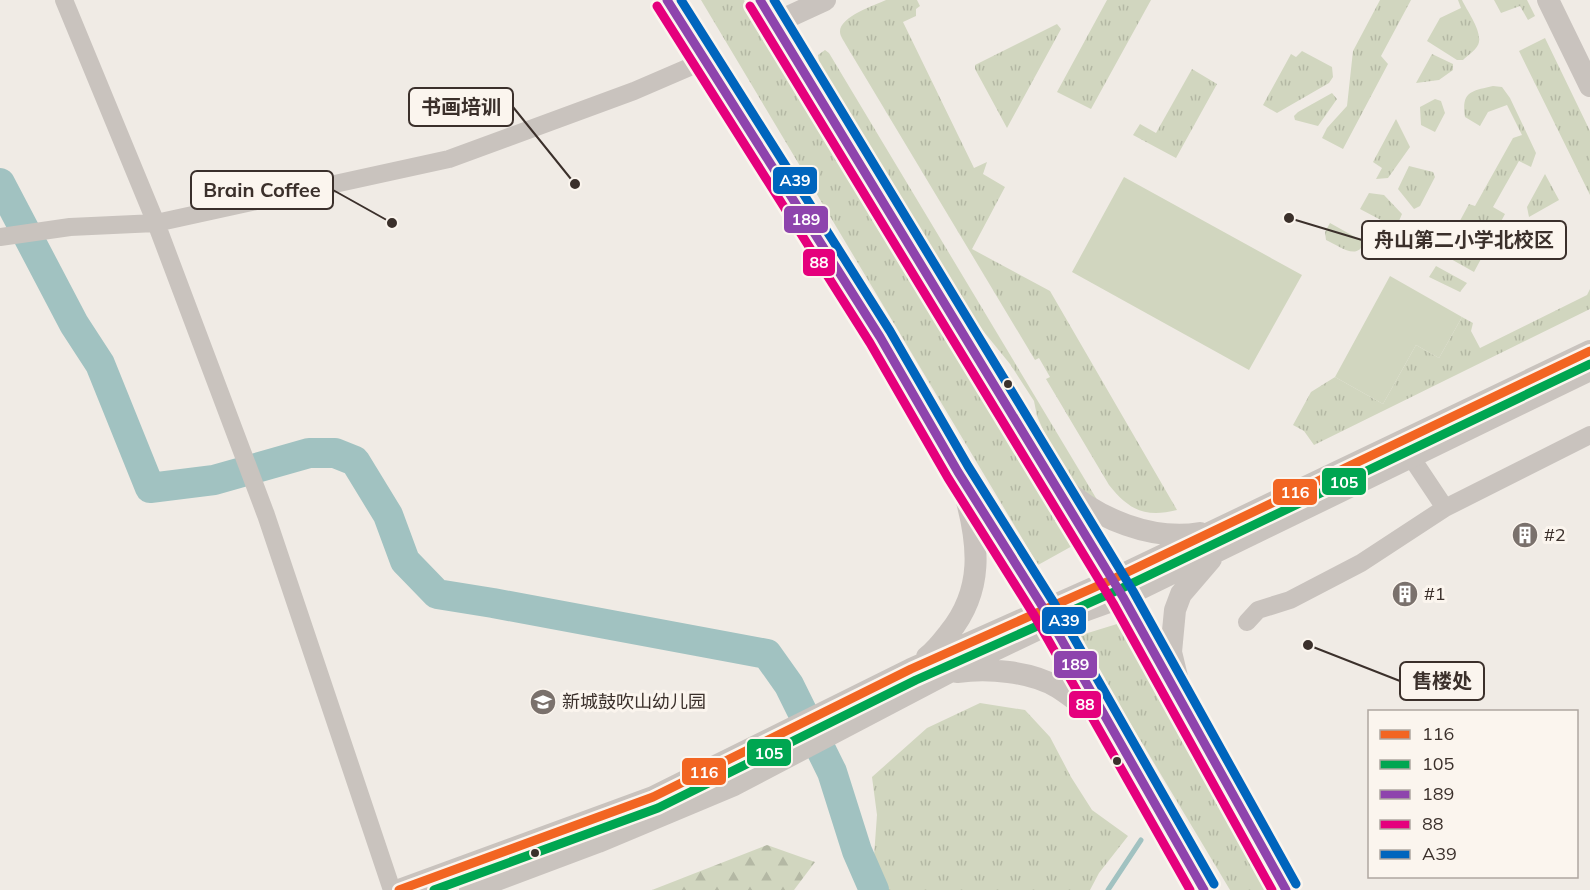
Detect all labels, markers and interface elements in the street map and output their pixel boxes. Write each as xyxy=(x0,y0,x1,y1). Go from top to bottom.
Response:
callout: 书画培训 xyxy=(409,88,513,126)
text: 书画培训 xyxy=(421,94,501,119)
line badge: A39 xyxy=(772,166,818,195)
text: A39 xyxy=(779,170,811,190)
callout: Brain Coffee xyxy=(191,171,333,209)
text: Brain Coffee xyxy=(203,177,321,202)
line badge: 189 xyxy=(783,205,829,234)
text: 189 xyxy=(792,209,820,229)
callout: 舟山第二小学北校区 xyxy=(1362,221,1566,259)
text: 舟山第二小学北校区 xyxy=(1374,227,1554,252)
line badge: 88 xyxy=(802,248,836,277)
text: 88 xyxy=(809,252,829,272)
unlabelled marker xyxy=(1002,378,1014,390)
line badge: 105 xyxy=(1321,467,1367,496)
text: 105 xyxy=(1330,472,1359,492)
line badge: 116 xyxy=(1272,478,1318,506)
text: 116 xyxy=(1281,482,1310,502)
building icon: #2 xyxy=(1510,520,1540,550)
place label: #2 xyxy=(1544,523,1566,546)
building icon: #1 xyxy=(1390,579,1420,609)
place label: #1 xyxy=(1424,582,1446,605)
line badge: A39 xyxy=(1041,606,1087,635)
text: A39 xyxy=(1048,610,1080,630)
line badge: 189 xyxy=(1053,650,1098,679)
text: 189 xyxy=(1061,654,1089,674)
callout: 售楼处 xyxy=(1400,662,1484,700)
text: 售楼处 xyxy=(1412,668,1472,693)
school or university icon: 新城鼓吹山幼儿园 xyxy=(528,687,558,717)
place label: 新城鼓吹山幼儿园 xyxy=(562,690,706,713)
line badge: 88 xyxy=(1068,690,1102,719)
text: 88 xyxy=(1075,694,1095,714)
legend xyxy=(1368,710,1578,878)
text: 116 xyxy=(1422,722,1454,745)
line badge: 105 xyxy=(746,738,792,767)
text: 105 xyxy=(755,743,784,763)
text: 105 xyxy=(1422,752,1455,775)
unlabelled marker xyxy=(1111,755,1123,767)
line badge: 116 xyxy=(681,757,727,786)
text: 116 xyxy=(690,762,719,782)
text: 189 xyxy=(1422,782,1454,805)
text: 88 xyxy=(1422,812,1444,835)
text: A39 xyxy=(1422,842,1457,865)
unlabelled marker xyxy=(529,847,541,859)

